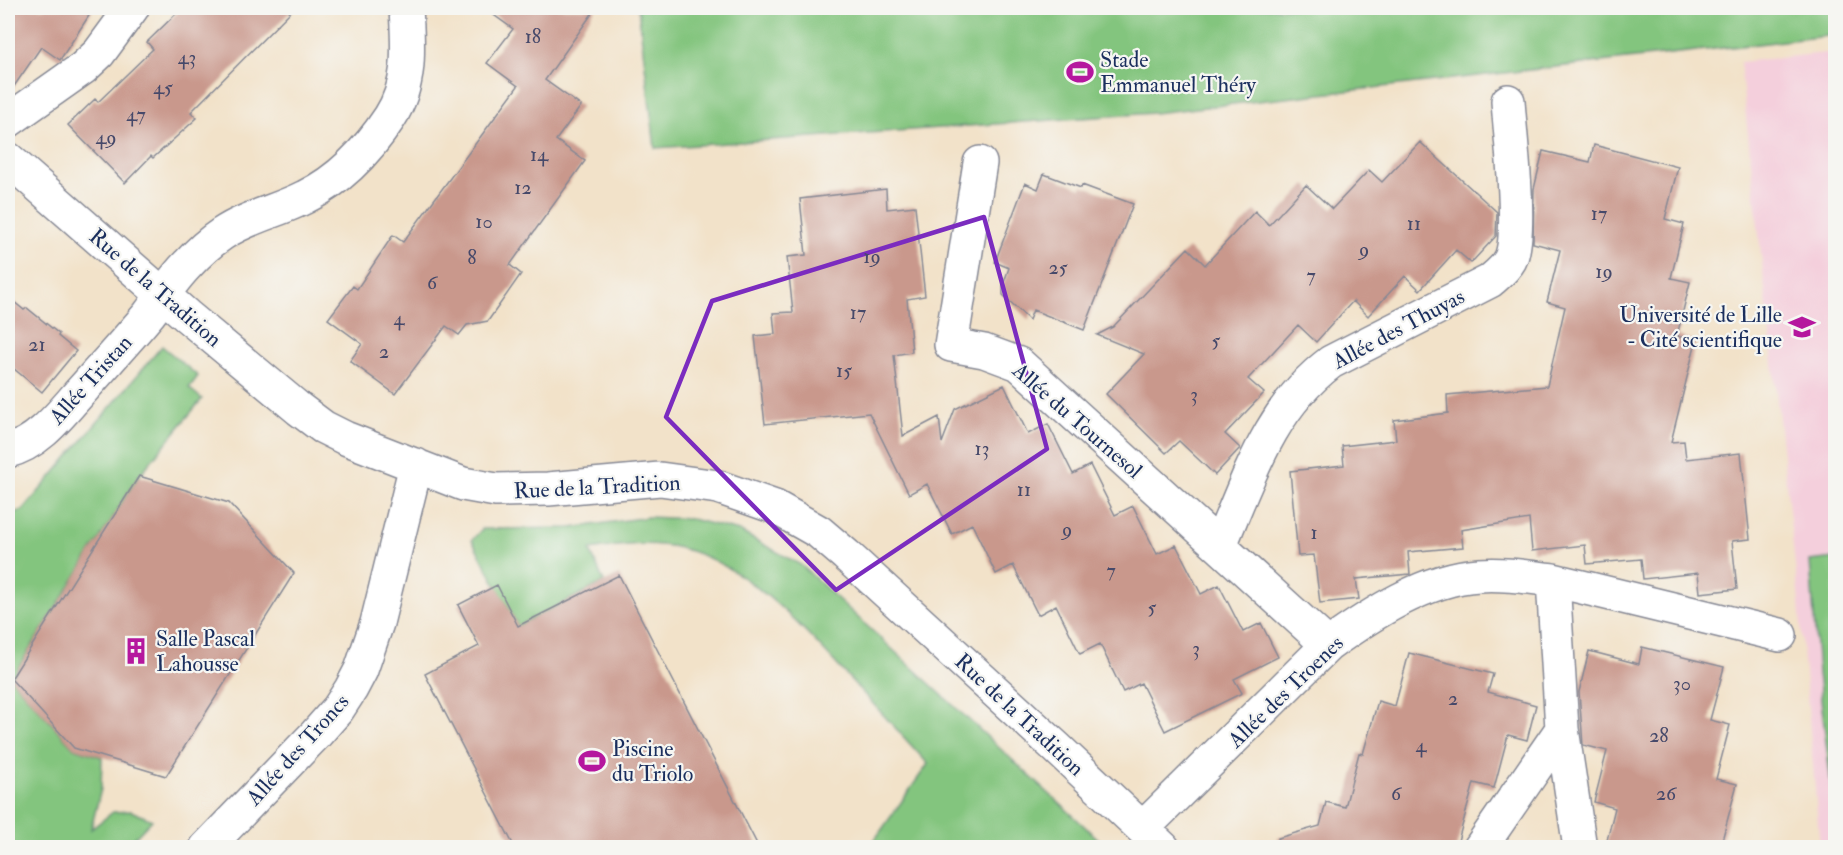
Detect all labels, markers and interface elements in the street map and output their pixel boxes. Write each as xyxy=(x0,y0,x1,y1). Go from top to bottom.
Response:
house number: 18 xyxy=(525,24,541,49)
house number: 43 xyxy=(178,45,196,70)
place label: Stade Emmanuel Théry xyxy=(1100,46,1256,99)
sports icon: Stade Emmanuel Théry xyxy=(1065,57,1095,87)
house number: 45 xyxy=(153,75,173,100)
house number: 47 xyxy=(126,102,146,127)
house number: 49 xyxy=(95,125,117,150)
house number: 14 xyxy=(530,142,549,167)
house number: 12 xyxy=(514,175,532,200)
house number: 17 xyxy=(1591,201,1607,226)
house number: 10 xyxy=(475,209,493,234)
house number: 11 xyxy=(1407,211,1421,236)
street label: Rue de la Tradition xyxy=(83,222,228,353)
house number: 9 xyxy=(1357,237,1369,262)
house number: 19 xyxy=(863,244,881,269)
house number: 8 xyxy=(467,245,477,270)
house number: 25 xyxy=(1049,255,1068,280)
house number: 19 xyxy=(1595,259,1613,284)
house number: 7 xyxy=(1306,263,1316,288)
house number: 6 xyxy=(427,270,438,295)
street label: Allée des Thuyas xyxy=(1327,282,1469,376)
house number: 17 xyxy=(850,300,866,325)
place label: Université de Lille ‐ Cité scientifique xyxy=(1619,301,1782,354)
house number: 4 xyxy=(394,306,406,331)
school or university icon: Université de Lille ‐ Cité scientifique xyxy=(1787,312,1817,342)
house number: 5 xyxy=(1212,328,1221,353)
street label: Allée Tristan xyxy=(42,329,138,431)
house number: 21 xyxy=(28,332,46,357)
house number: 2 xyxy=(379,339,389,364)
street label: Allée du Tournesol xyxy=(1006,356,1148,485)
house number: 15 xyxy=(836,358,852,383)
house number: 3 xyxy=(1190,382,1198,407)
house number: 13 xyxy=(975,436,989,461)
street label: Rue de la Tradition xyxy=(513,469,681,505)
house number: 11 xyxy=(1017,477,1031,502)
house number: 9 xyxy=(1060,517,1072,542)
house number: 1 xyxy=(1310,520,1318,545)
house number: 7 xyxy=(1106,558,1116,583)
house number: 5 xyxy=(1148,595,1157,620)
place label: Salle Pascal Lahousse xyxy=(156,625,255,678)
street label: Allée des Troenes xyxy=(1221,629,1349,755)
building icon: Salle Pascal Lahousse xyxy=(121,636,151,666)
house number: 3 xyxy=(1192,636,1200,661)
street label: Rue de la Tradition xyxy=(949,647,1090,782)
house number: 30 xyxy=(1673,671,1691,696)
house number: 2 xyxy=(1448,686,1458,711)
street label: Allée des Troncs xyxy=(240,688,355,812)
house number: 28 xyxy=(1649,723,1669,748)
house number: 4 xyxy=(1416,733,1428,758)
place label: Piscine du Triolo xyxy=(612,735,693,788)
sports icon: Piscine du Triolo xyxy=(577,746,607,776)
house number: 6 xyxy=(1391,781,1402,806)
house number: 26 xyxy=(1656,781,1677,806)

